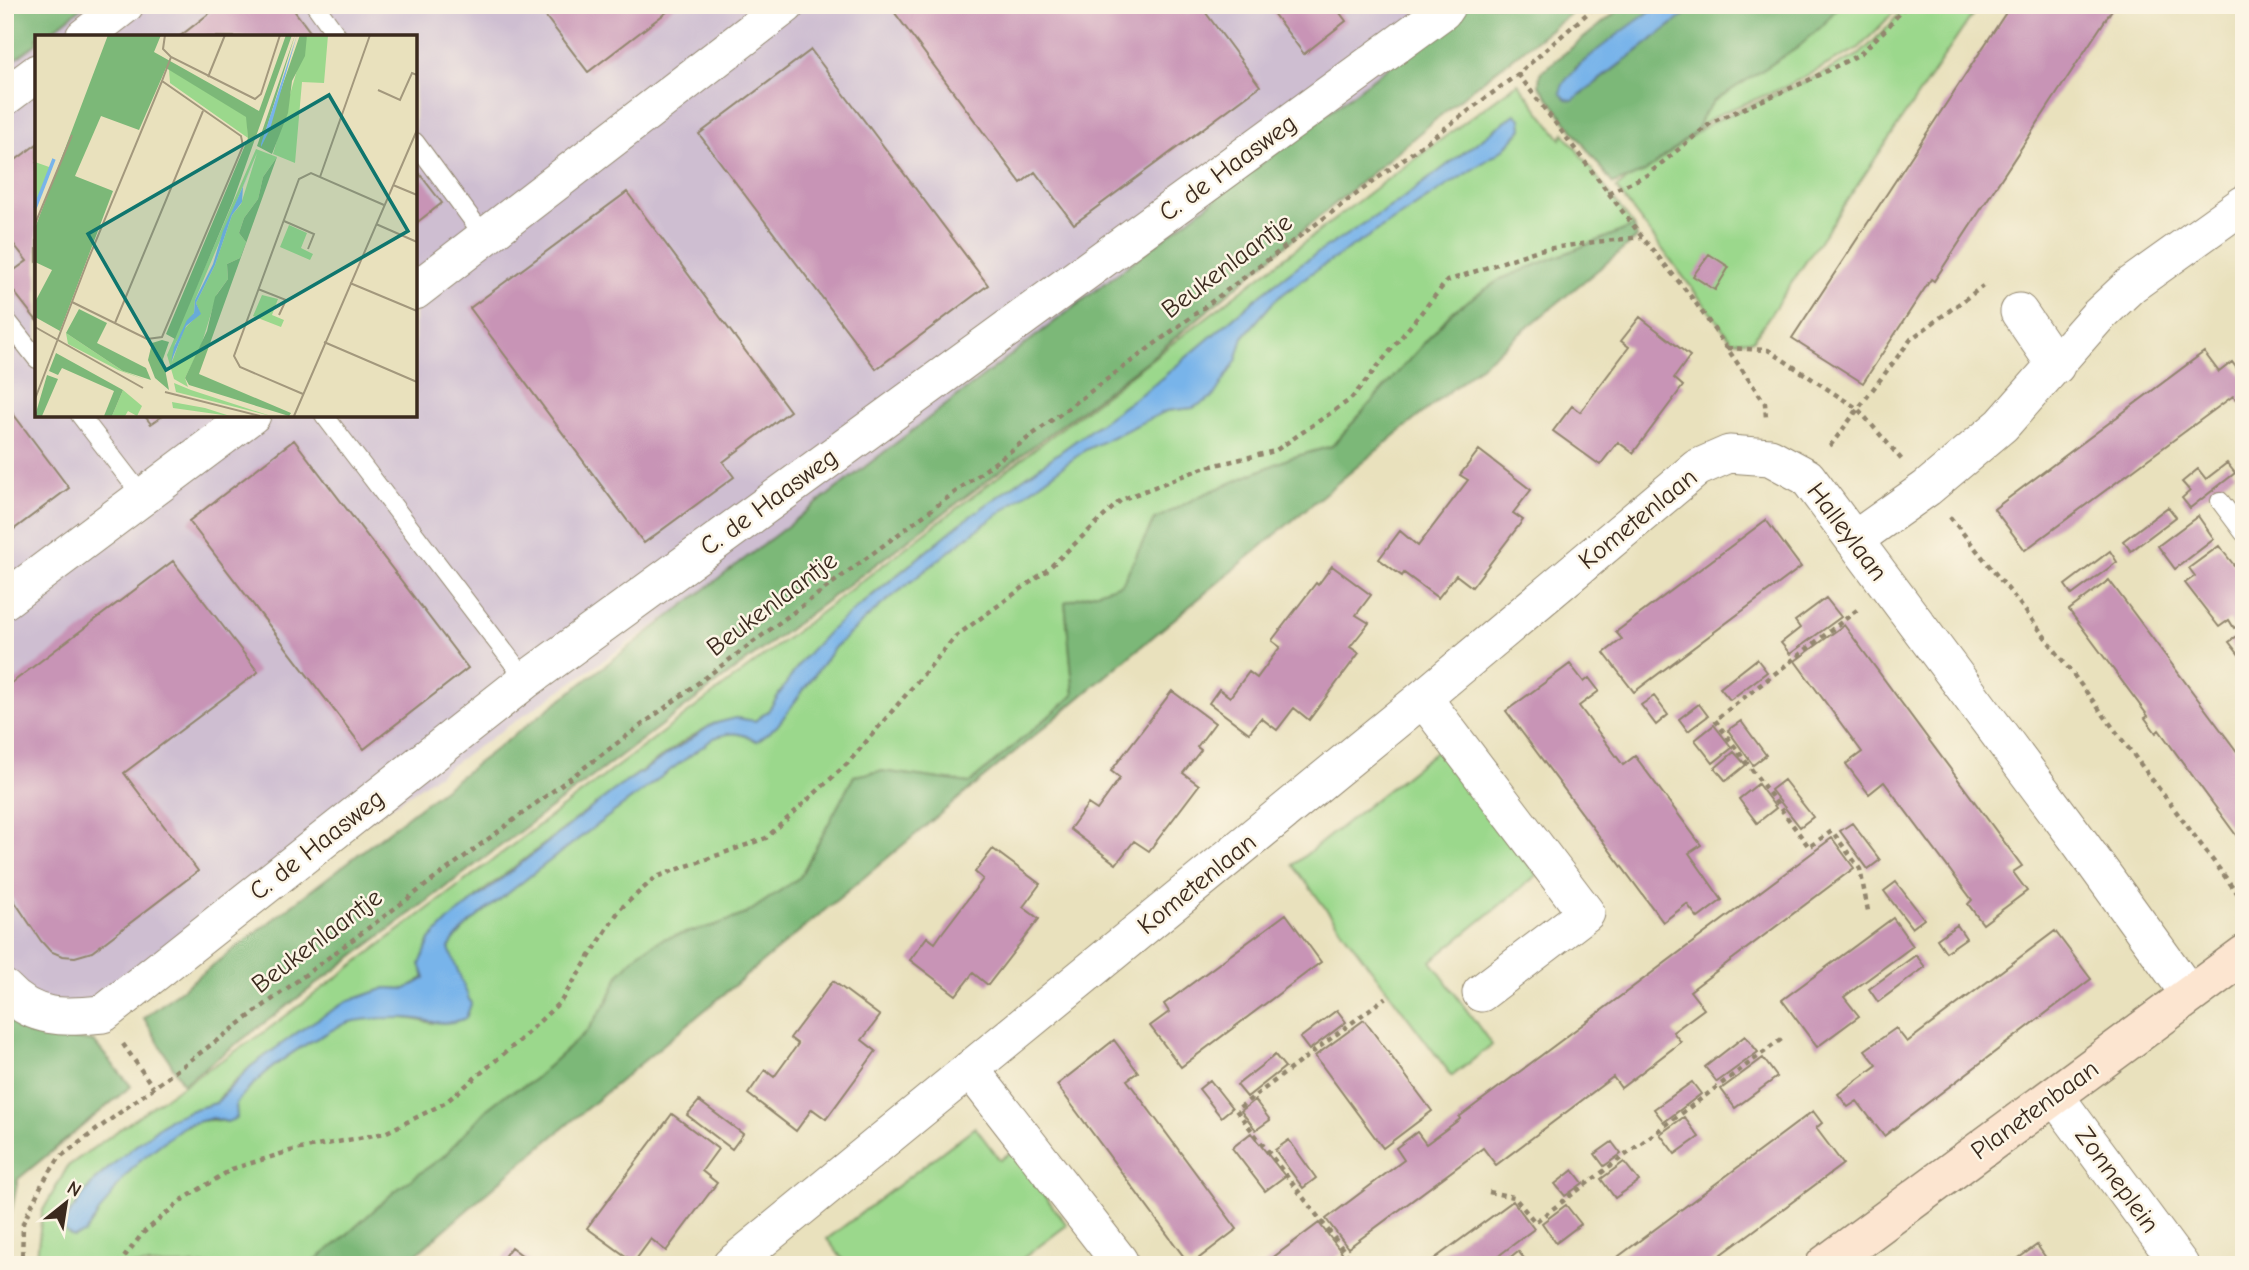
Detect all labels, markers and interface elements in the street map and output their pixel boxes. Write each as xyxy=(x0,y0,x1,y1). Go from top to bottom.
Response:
inset map xyxy=(35,35,416,416)
street label: C. de Haasweg xyxy=(1153,108,1303,228)
street label: Beukenlaantje xyxy=(1156,207,1298,325)
street label: C. de Haasweg xyxy=(694,442,844,562)
street label: Kometenlaan xyxy=(1573,462,1703,576)
street label: Halleylaan xyxy=(1800,477,1894,587)
street label: Beukenlaantje xyxy=(701,545,843,663)
street label: C. de Haasweg xyxy=(244,783,390,907)
street label: Kometenlaan xyxy=(1132,827,1262,941)
street label: Beukenlaantje xyxy=(246,882,388,1000)
street label: Planetenbaan xyxy=(1965,1054,2105,1166)
street label: Zonneplein xyxy=(2069,1121,2165,1239)
north arrow xyxy=(32,1168,102,1238)
text: N xyxy=(63,1177,85,1202)

